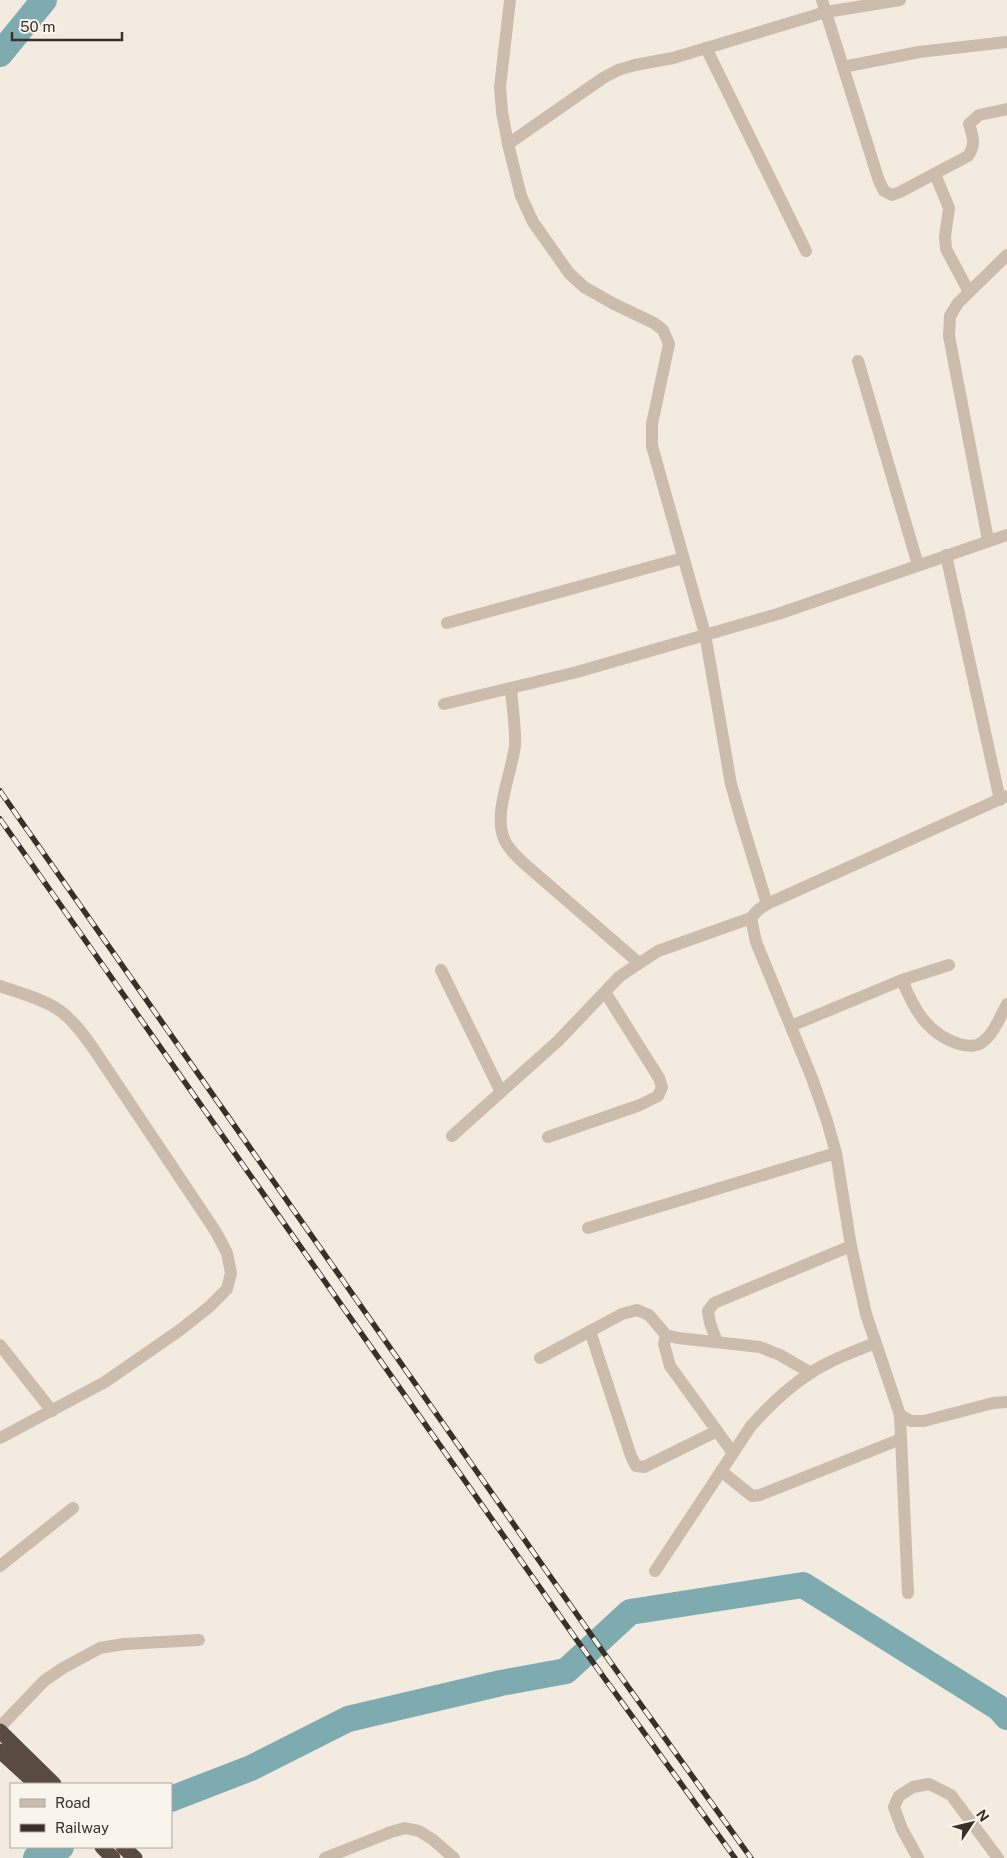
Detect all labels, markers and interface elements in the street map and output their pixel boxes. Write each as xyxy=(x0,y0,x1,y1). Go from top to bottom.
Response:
scale bar xyxy=(12,10,122,42)
text: 50 m xyxy=(20,18,55,35)
legend xyxy=(10,1783,172,1848)
text: Road xyxy=(55,1794,91,1811)
north arrow xyxy=(947,1798,997,1848)
text: N xyxy=(973,1806,992,1825)
text: Railway xyxy=(55,1819,109,1836)

